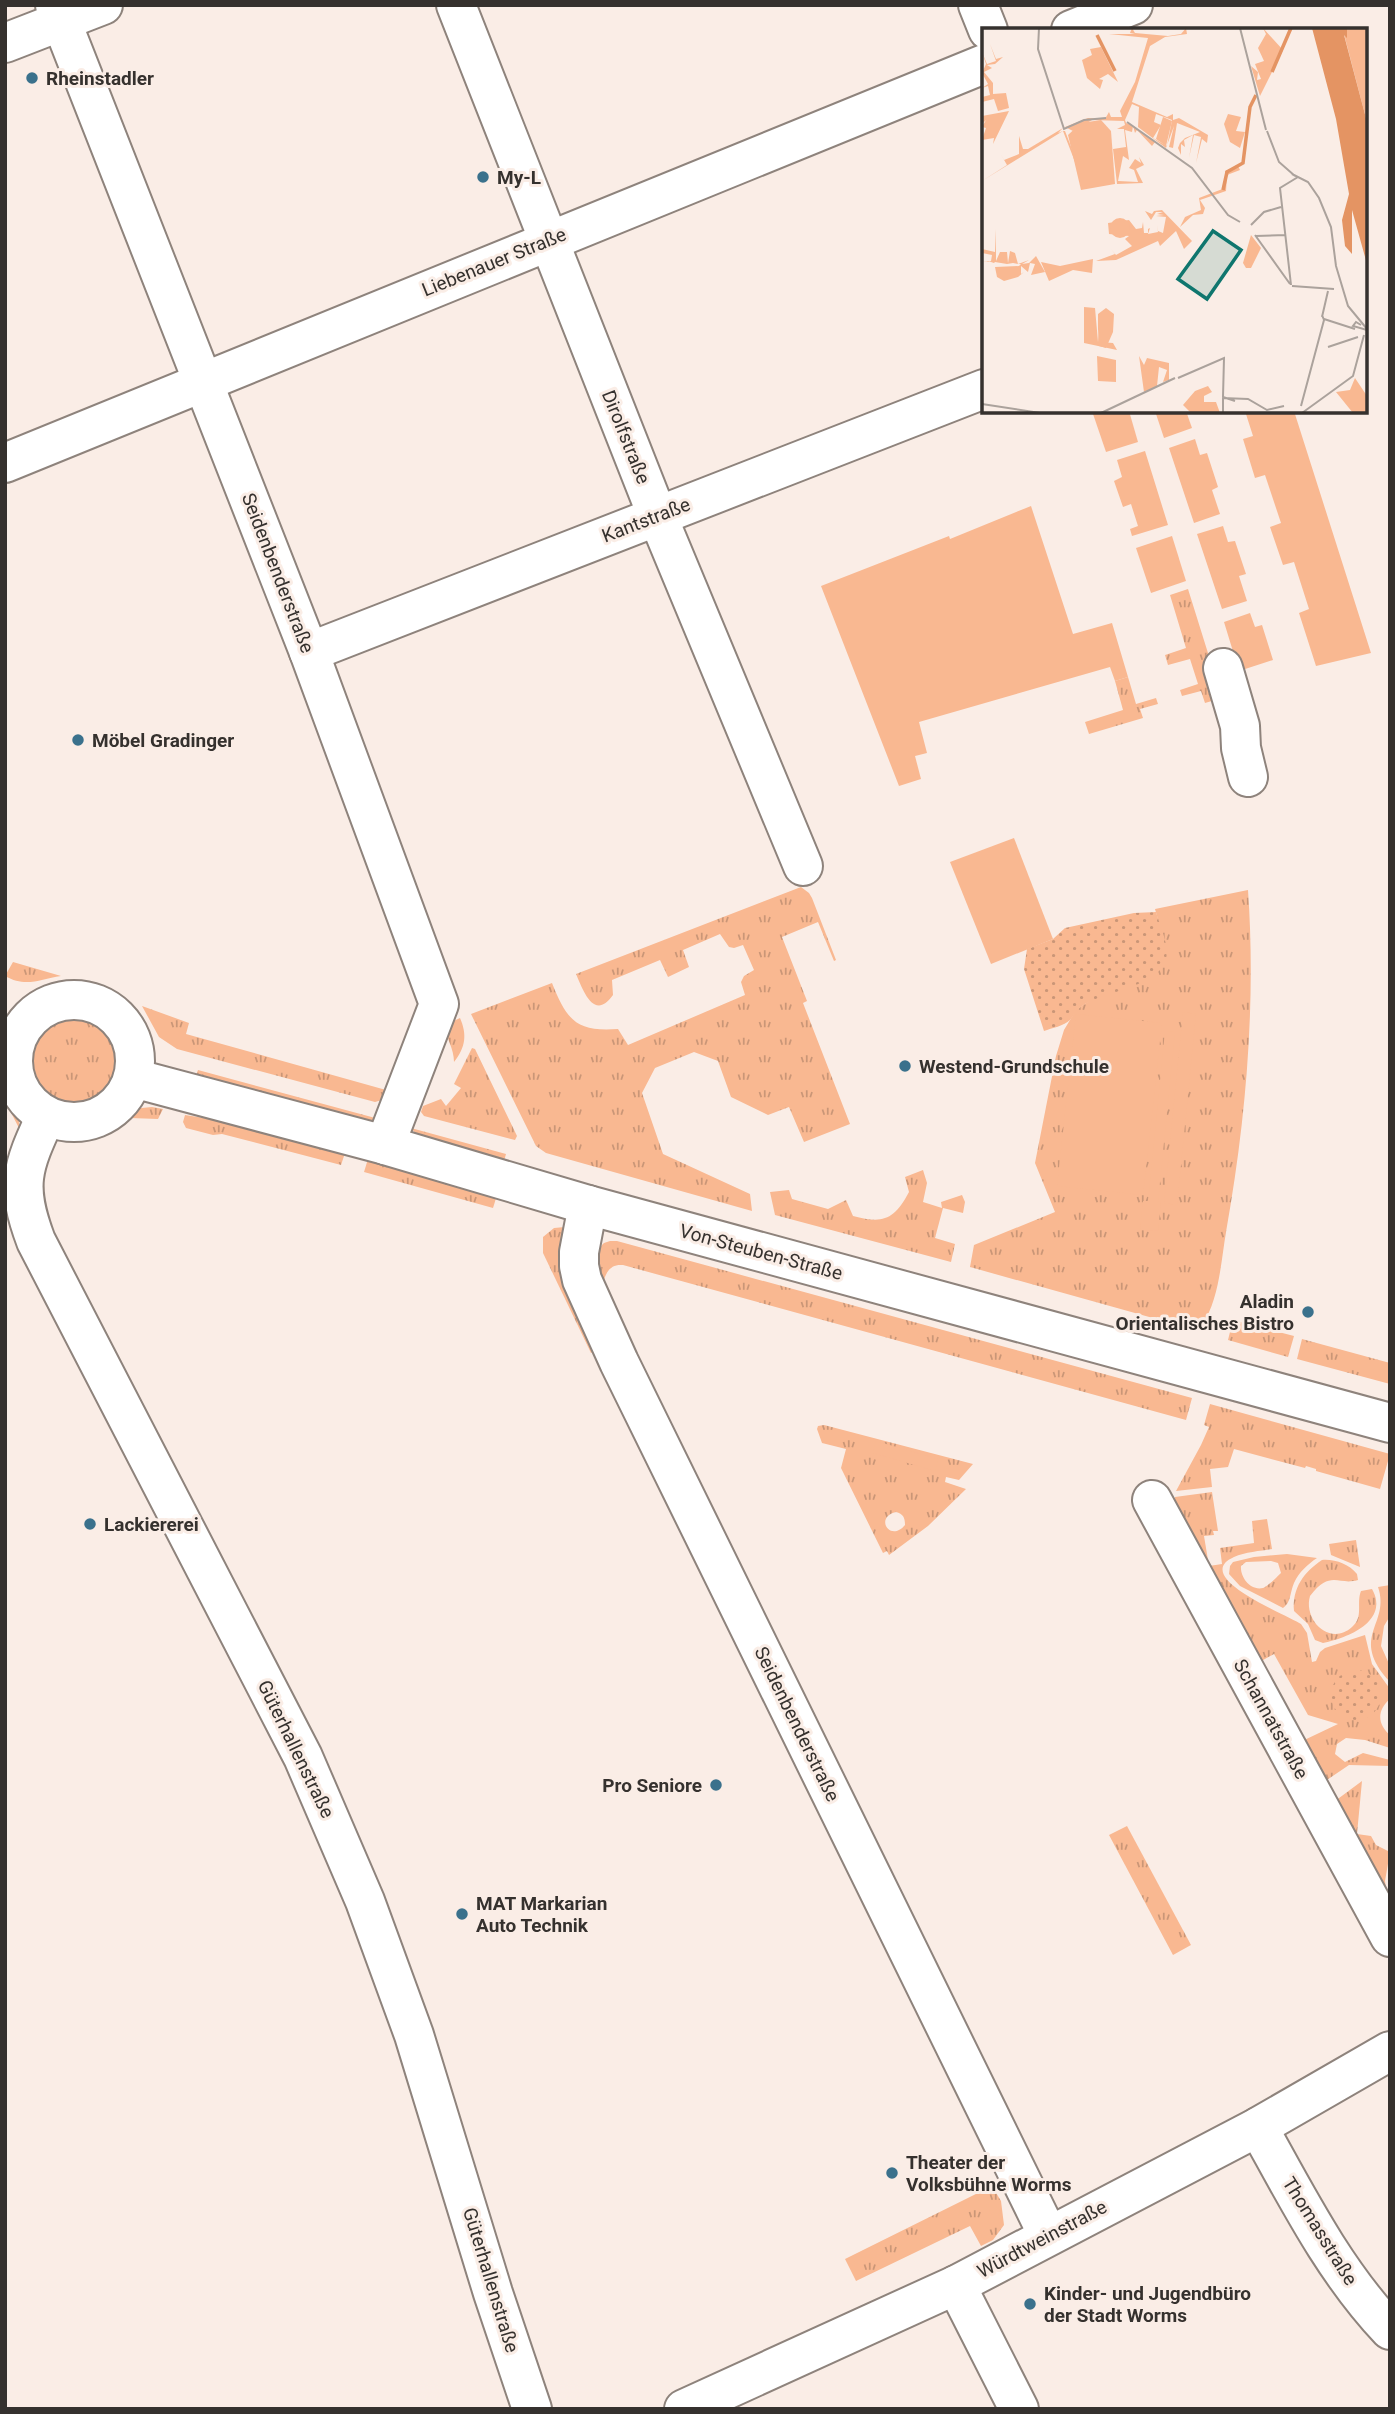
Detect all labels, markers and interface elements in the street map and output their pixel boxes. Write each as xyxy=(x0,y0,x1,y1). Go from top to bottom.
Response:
inset map xyxy=(982,28,1367,413)
place label: Rheinstadler xyxy=(46,67,154,90)
marker: Rheinstadler xyxy=(24,70,40,86)
place label: My-L xyxy=(497,166,541,189)
marker: My-L xyxy=(475,169,491,185)
street label: Liebenauer Straße xyxy=(419,223,569,301)
street label: Dirolfstraße xyxy=(597,387,655,487)
street label: Seidenbenderstraße xyxy=(237,490,319,656)
street label: Kantstraße xyxy=(599,493,693,547)
place label: Möbel Gradinger xyxy=(92,729,234,752)
marker: Möbel Gradinger xyxy=(70,732,86,748)
place label: Westend-Grundschule xyxy=(919,1055,1109,1078)
marker: Westend-Grundschule xyxy=(897,1058,913,1074)
street label: Von-Steuben-Straße xyxy=(677,1219,845,1285)
place label: Aladin Orientalisches Bistro xyxy=(1116,1290,1294,1335)
marker: Aladin Orientalisches Bistro xyxy=(1300,1304,1316,1320)
place label: Lackiererei xyxy=(104,1513,199,1536)
marker: Lackiererei xyxy=(82,1516,98,1532)
street label: Seidenbenderstraße xyxy=(750,1643,844,1805)
street label: Schannatstraße xyxy=(1229,1655,1313,1783)
street label: Güterhallenstraße xyxy=(253,1676,339,1822)
place label: Pro Seniore xyxy=(602,1774,702,1797)
marker: Pro Seniore xyxy=(708,1777,724,1793)
place label: MAT Markarian Auto Technik xyxy=(476,1892,607,1937)
marker: MAT Markarian Auto Technik xyxy=(454,1906,470,1922)
place label: Theater der Volksbühne Worms xyxy=(906,2151,1072,2196)
marker: Theater der Volksbühne Worms xyxy=(884,2165,900,2181)
street label: Thomasstraße xyxy=(1278,2173,1362,2289)
street label: Würdtweinstraße xyxy=(973,2195,1111,2283)
street label: Güterhallenstraße xyxy=(458,2205,524,2355)
place label: Kinder- und Jugendbüro der Stadt Worms xyxy=(1044,2282,1251,2327)
marker: Kinder- und Jugendbüro der Stadt Worms xyxy=(1022,2296,1038,2312)

